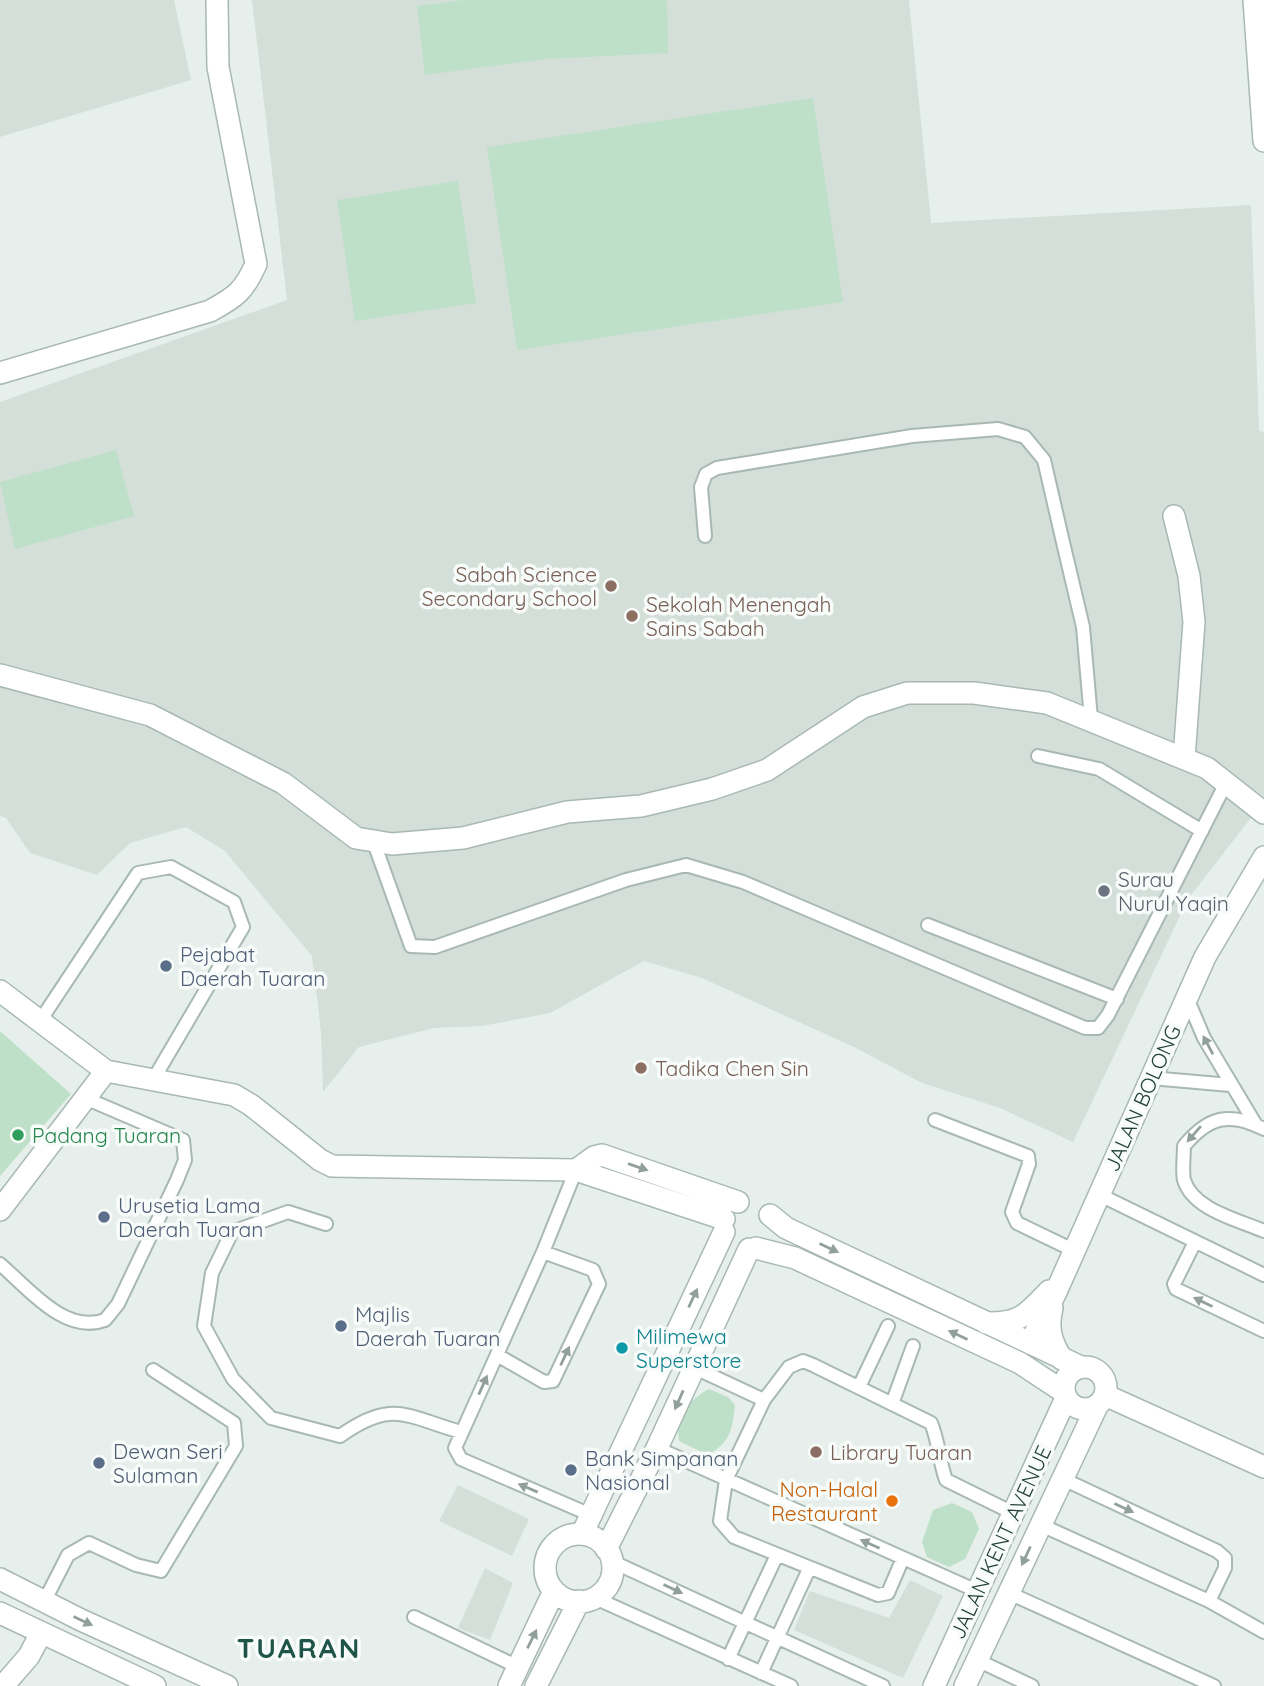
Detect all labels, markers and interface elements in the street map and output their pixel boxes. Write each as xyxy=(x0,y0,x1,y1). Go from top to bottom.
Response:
place label: Sabah Science Secondary School xyxy=(422,561,597,611)
marker: Sabah Science Secondary School xyxy=(603,578,619,594)
place label: Sekolah Menengah Sains Sabah xyxy=(646,591,831,641)
marker: Sekolah Menengah Sains Sabah xyxy=(624,608,640,624)
place label: Surau Nurul Yaqin xyxy=(1118,866,1229,916)
marker: Surau Nurul Yaqin xyxy=(1096,883,1112,899)
place label: Pejabat Daerah Tuaran xyxy=(180,941,325,991)
marker: Pejabat Daerah Tuaran xyxy=(158,958,174,974)
street label: JALAN BOLONG xyxy=(1098,1021,1186,1175)
one-way arrow xyxy=(1202,1036,1214,1055)
place label: Tadika Chen Sin xyxy=(655,1055,809,1081)
marker: Tadika Chen Sin xyxy=(633,1060,649,1076)
place label: Padang Tuaran xyxy=(32,1122,181,1148)
one-way arrow xyxy=(1186,1125,1202,1143)
marker: Padang Tuaran xyxy=(10,1127,26,1143)
one-way arrow xyxy=(628,1162,649,1173)
place label: Urusetia Lama Daerah Tuaran xyxy=(118,1192,263,1242)
marker: Urusetia Lama Daerah Tuaran xyxy=(96,1209,112,1225)
one-way arrow xyxy=(819,1242,839,1254)
one-way arrow xyxy=(688,1288,699,1308)
one-way arrow xyxy=(1192,1296,1213,1307)
place label: Majlis Daerah Tuaran xyxy=(355,1301,500,1351)
marker: Majlis Daerah Tuaran xyxy=(333,1318,349,1334)
place label: Milimewa Superstore xyxy=(636,1323,741,1373)
one-way arrow xyxy=(948,1329,969,1340)
marker: Milimewa Superstore xyxy=(614,1340,630,1356)
one-way arrow xyxy=(560,1345,571,1366)
one-way arrow xyxy=(478,1375,489,1396)
one-way arrow xyxy=(673,1390,684,1411)
place label: Dewan Seri Sulaman xyxy=(113,1438,223,1488)
place label: Library Tuaran xyxy=(830,1439,972,1465)
street label: JALAN KENT AVENUE xyxy=(944,1441,1056,1643)
marker: Library Tuaran xyxy=(808,1444,824,1460)
place label: Bank Simpanan Nasional xyxy=(585,1445,738,1495)
marker: Dewan Seri Sulaman xyxy=(91,1455,107,1471)
marker: Bank Simpanan Nasional xyxy=(563,1462,579,1478)
place label: Non-Halal Restaurant xyxy=(771,1476,878,1526)
one-way arrow xyxy=(518,1482,539,1493)
marker: Non-Halal Restaurant xyxy=(884,1493,900,1509)
one-way arrow xyxy=(1114,1502,1134,1514)
one-way arrow xyxy=(859,1538,880,1549)
one-way arrow xyxy=(1020,1546,1031,1567)
one-way arrow xyxy=(663,1583,683,1595)
one-way arrow xyxy=(73,1615,93,1627)
one-way arrow xyxy=(526,1629,537,1649)
district label: TUARAN xyxy=(237,1630,361,1665)

